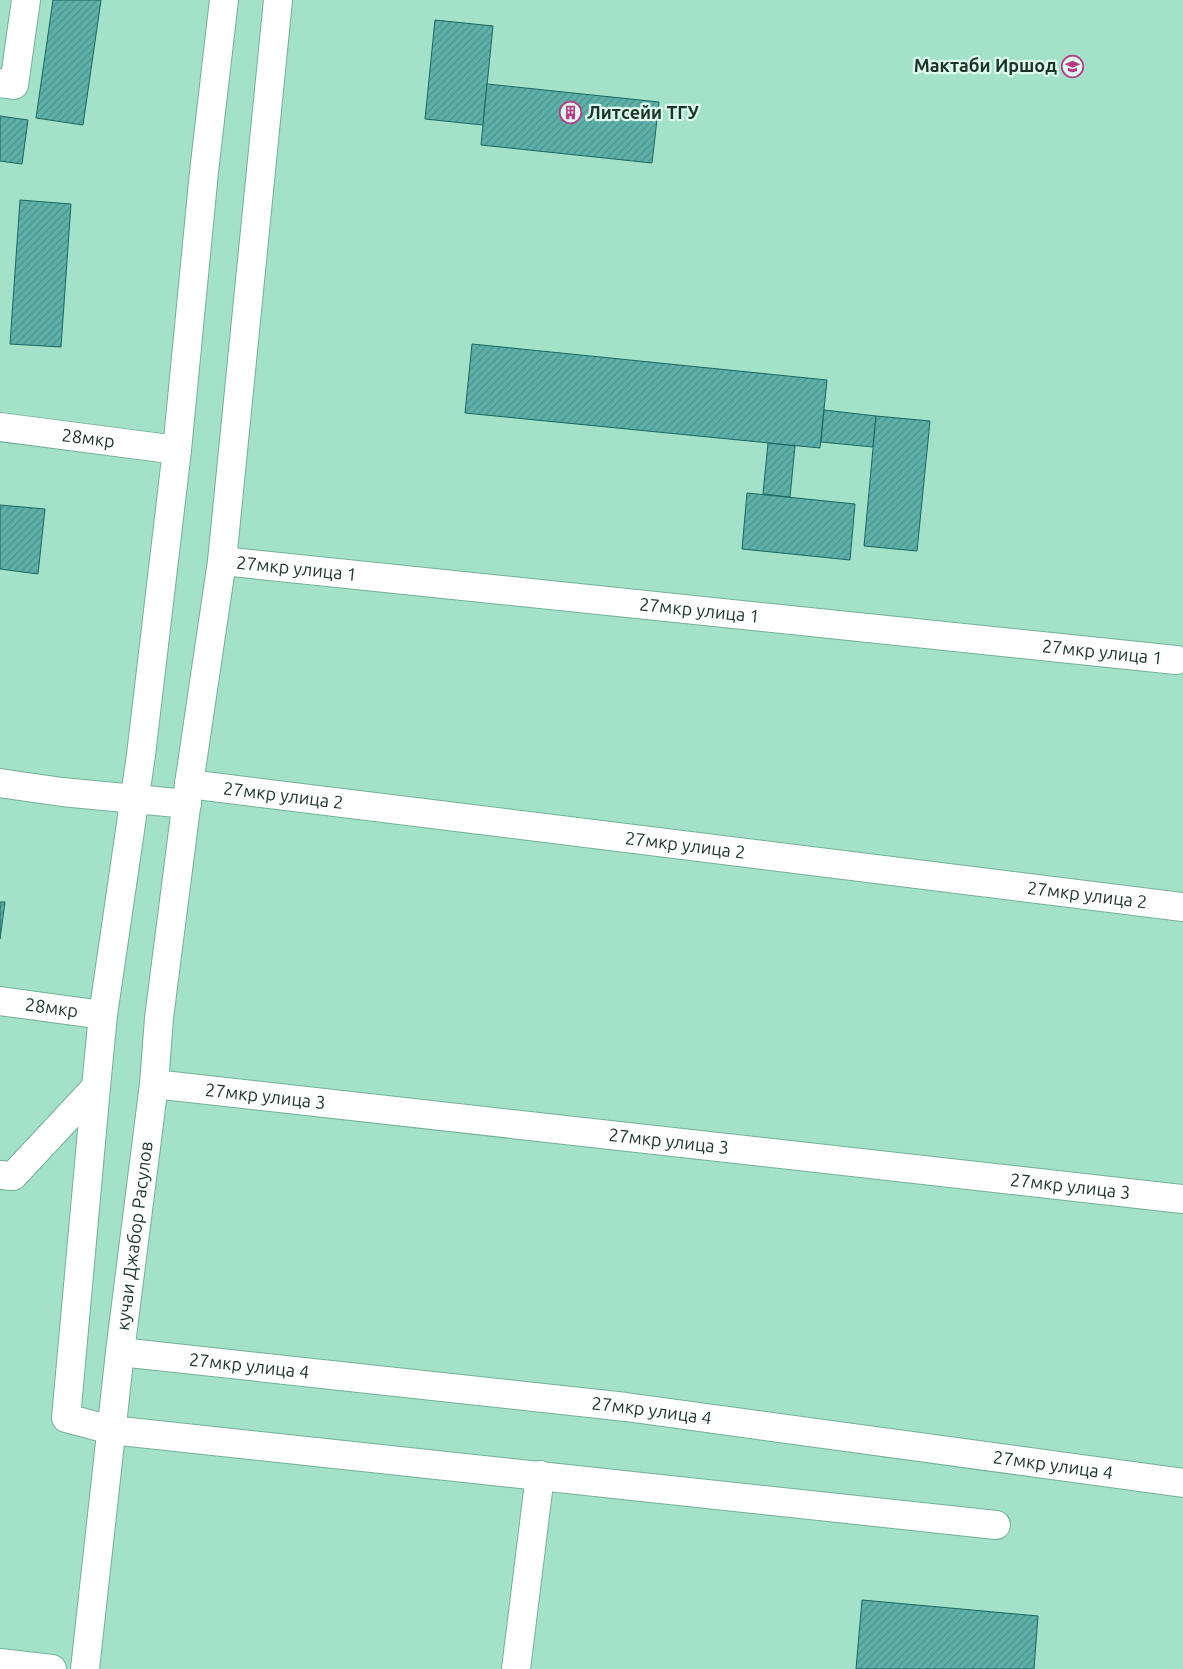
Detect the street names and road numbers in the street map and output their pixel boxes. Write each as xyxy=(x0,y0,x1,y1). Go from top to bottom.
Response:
street label: 28мкр xyxy=(61,424,116,451)
street label: 27мкр улица 1 xyxy=(236,552,358,584)
street label: 27мкр улица 1 xyxy=(638,593,761,626)
street label: 27мкр улица 1 xyxy=(1041,635,1164,668)
street label: 27мкр улица 2 xyxy=(222,777,345,812)
street label: 27мкр улица 2 xyxy=(624,827,747,862)
street label: 27мкр улица 2 xyxy=(1026,877,1149,911)
street label: 28мкр xyxy=(24,994,79,1021)
street label: 27мкр улица 3 xyxy=(204,1079,327,1112)
street label: 27мкр улица 3 xyxy=(608,1124,730,1157)
street label: кучаи Джабор Расулов xyxy=(112,1140,156,1332)
street label: 27мкр улица 3 xyxy=(1009,1169,1132,1202)
street label: 27мкр улица 4 xyxy=(188,1349,311,1382)
street label: 27мкр улица 4 xyxy=(591,1392,713,1428)
street label: 27мкр улица 4 xyxy=(992,1446,1114,1482)

